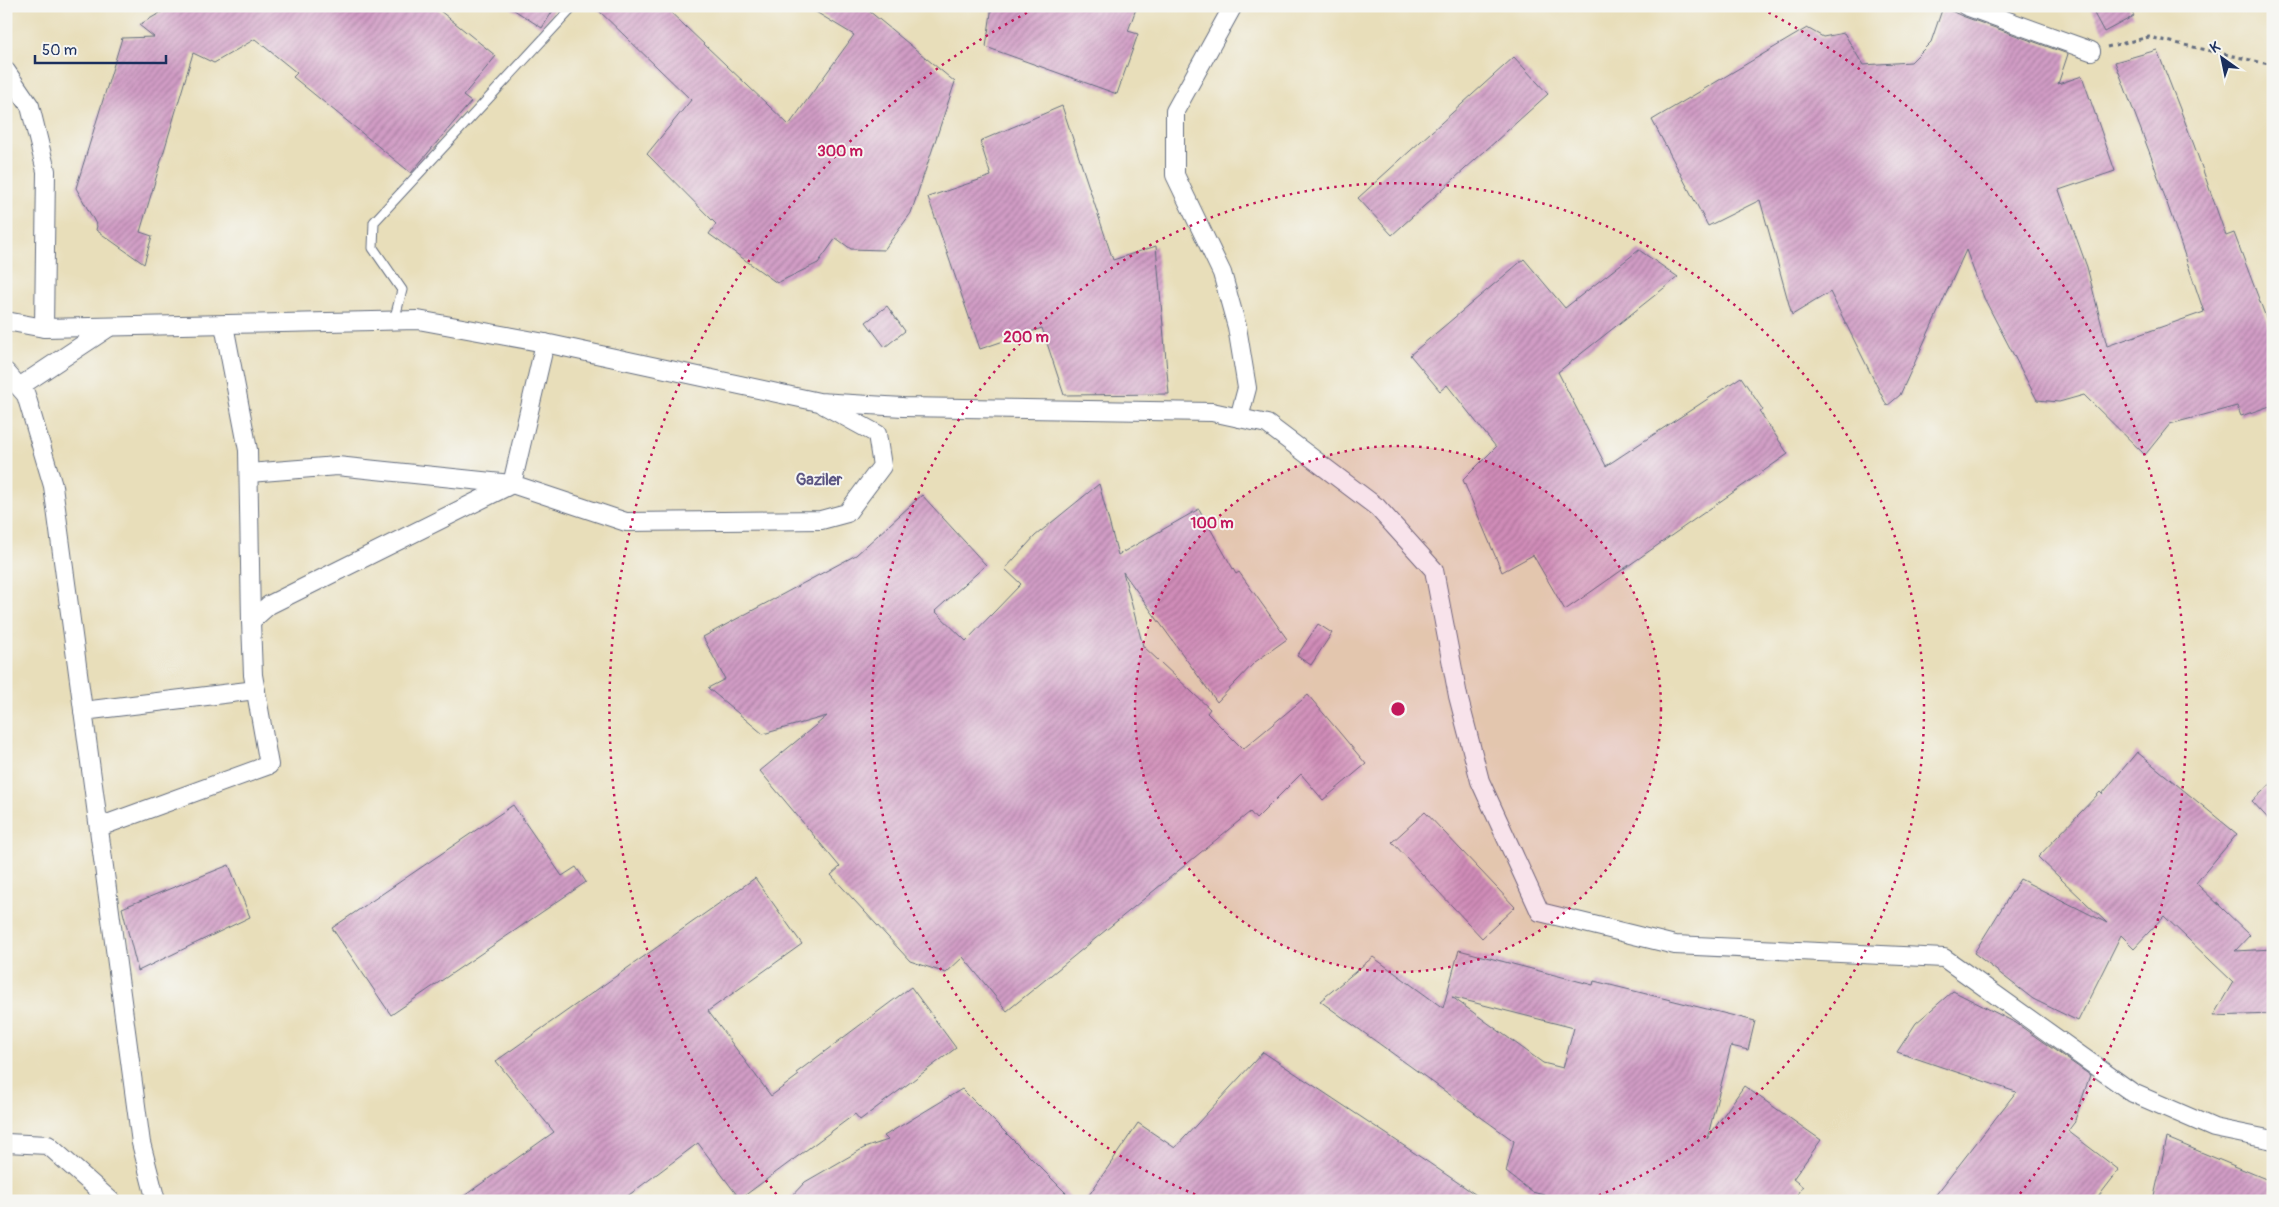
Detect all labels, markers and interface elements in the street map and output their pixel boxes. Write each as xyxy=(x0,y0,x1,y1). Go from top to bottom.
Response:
scale bar xyxy=(35,32,166,64)
north arrow xyxy=(2196,32,2246,82)
text: K xyxy=(2207,38,2224,57)
text: 50 m xyxy=(42,41,77,60)
text: 300 m xyxy=(817,142,863,161)
text: 200 m xyxy=(1003,328,1049,347)
district label: Gaziler xyxy=(796,470,843,490)
text: 100 m xyxy=(1191,514,1233,533)
centre of rings xyxy=(1389,700,1407,718)

